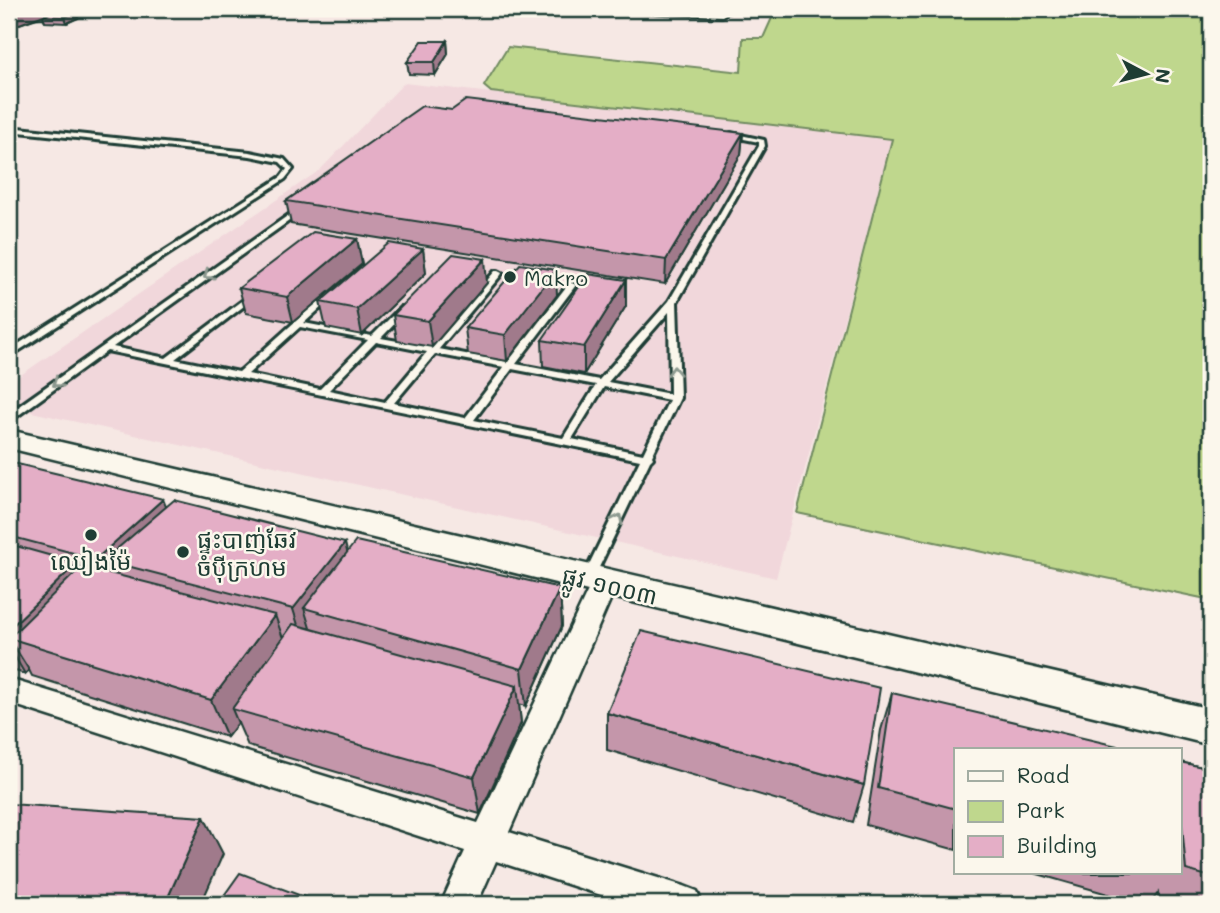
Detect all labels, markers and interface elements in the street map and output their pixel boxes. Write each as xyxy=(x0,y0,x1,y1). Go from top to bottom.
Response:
north arrow xyxy=(1112,38,1182,108)
text: N xyxy=(1150,67,1177,85)
place label: Makro xyxy=(524,264,588,291)
one-way arrow xyxy=(203,267,216,279)
marker: Makro xyxy=(502,269,518,285)
one-way arrow xyxy=(666,365,682,376)
one-way arrow xyxy=(52,375,65,387)
one-way arrow xyxy=(609,514,623,526)
place label: ផ្ទះបាញ់ឆែវ ចំប៉ីក្រហម xyxy=(197,523,296,582)
marker: ឈៀងម៉ៃ xyxy=(83,527,99,543)
marker: ផ្ទះបាញ់ឆែវ ចំប៉ីក្រហម xyxy=(175,544,191,560)
place label: ឈៀងម៉ៃ xyxy=(50,545,132,576)
street label: ផ្លូវ ១០០៣ xyxy=(557,559,661,619)
legend xyxy=(954,748,1182,874)
text: Road xyxy=(1017,761,1069,788)
text: Park xyxy=(1017,796,1065,823)
text: Building xyxy=(1017,831,1097,858)

